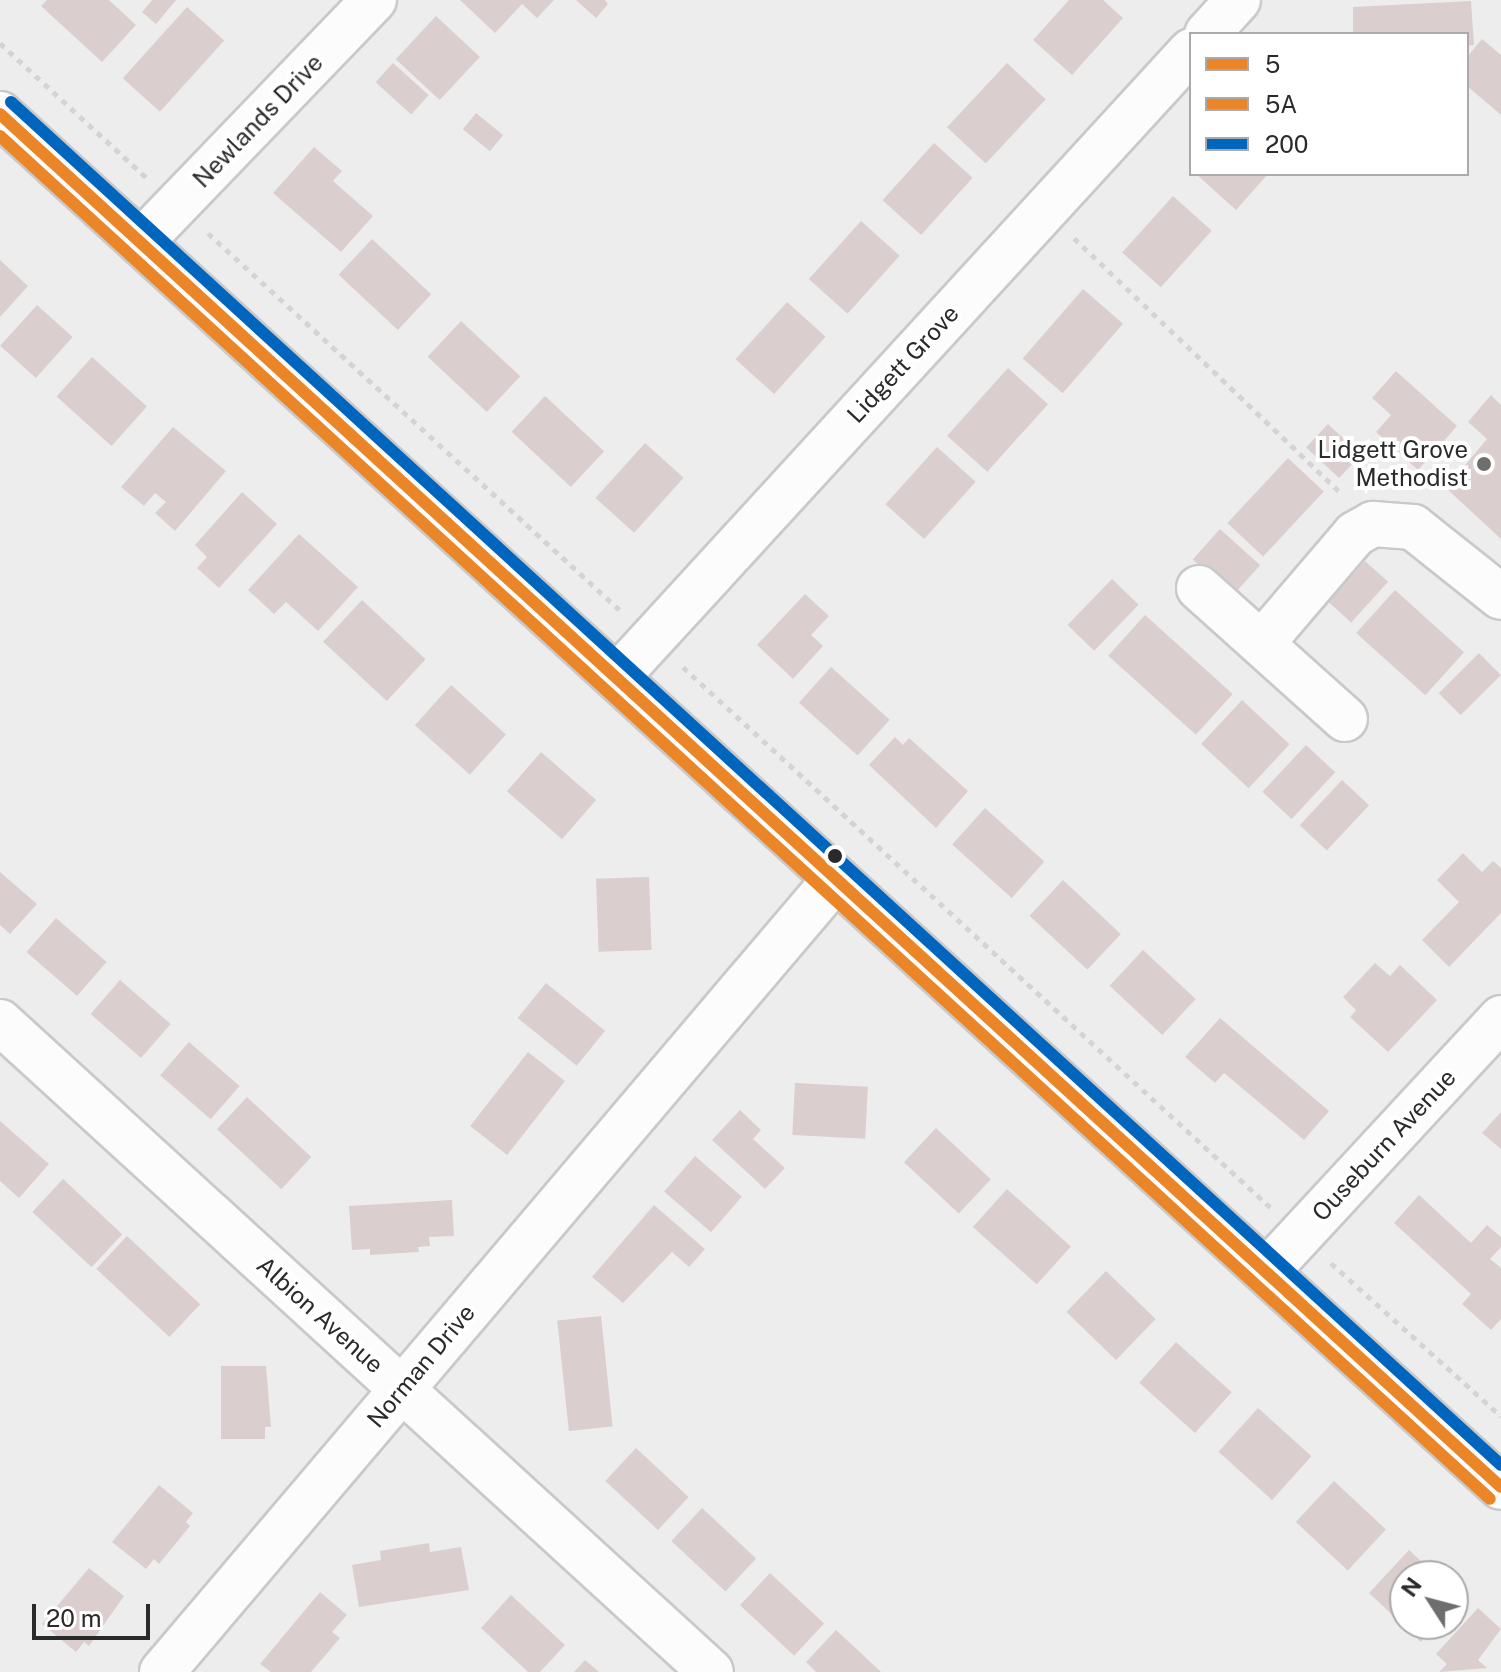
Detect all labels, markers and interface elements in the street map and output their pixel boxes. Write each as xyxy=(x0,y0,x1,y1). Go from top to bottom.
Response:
legend xyxy=(1189,32,1469,176)
street label: Newlands Drive xyxy=(187,48,329,194)
text: 5 xyxy=(1265,50,1280,78)
text: 5A xyxy=(1265,90,1297,118)
text: 200 xyxy=(1265,130,1309,158)
street label: Lidgett Grove xyxy=(841,299,965,429)
place label: Lidgett Grove Methodist xyxy=(1317,436,1468,492)
marker: Lidgett Grove Methodist xyxy=(1475,455,1493,473)
unlabelled marker xyxy=(827,848,843,864)
street label: Ouseburn Avenue xyxy=(1306,1063,1462,1227)
street label: Albion Avenue xyxy=(251,1251,389,1379)
street label: Norman Drive xyxy=(361,1299,481,1433)
north arrow xyxy=(1389,1560,1469,1640)
text: N xyxy=(1396,1572,1427,1602)
scale bar xyxy=(36,1588,154,1638)
text: 20 m xyxy=(46,1604,102,1632)

